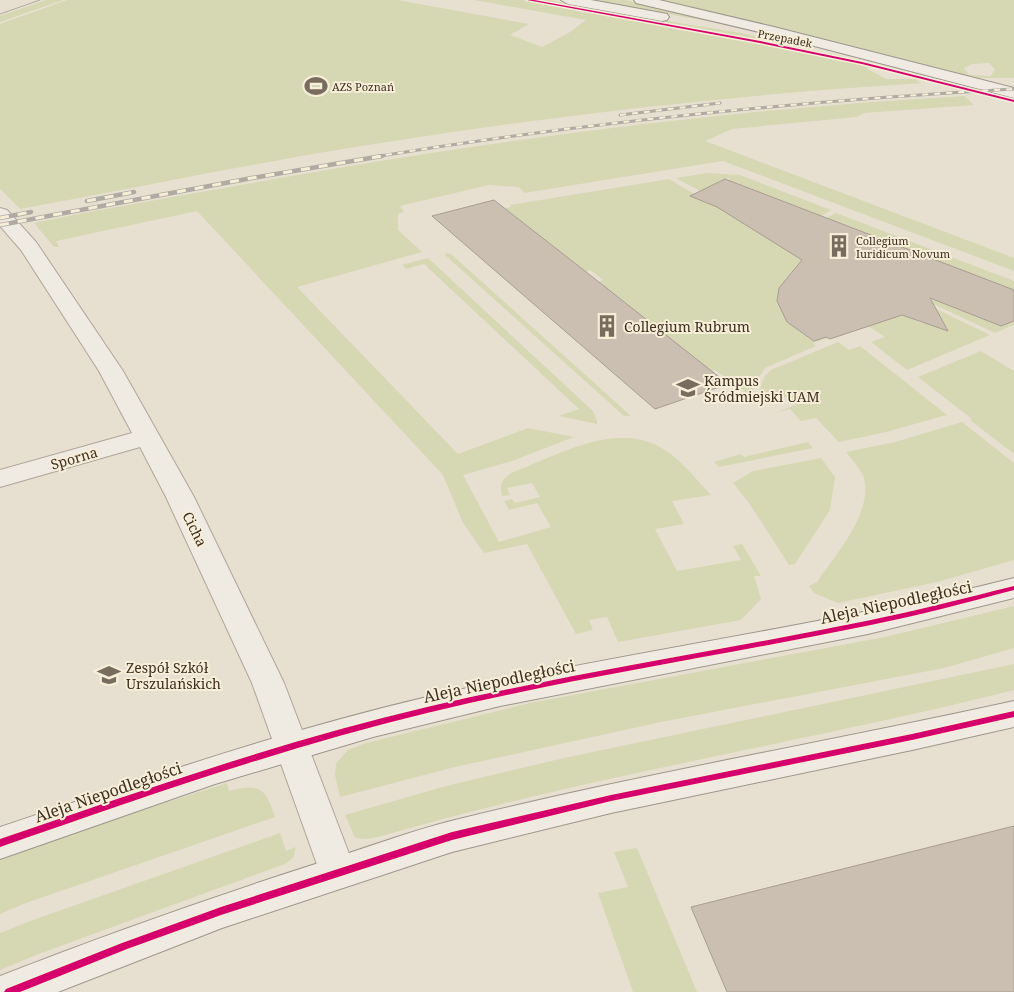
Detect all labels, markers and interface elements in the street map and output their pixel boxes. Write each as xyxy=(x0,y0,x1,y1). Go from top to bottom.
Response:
street label: Przepadek xyxy=(756,25,814,51)
sports icon: AZS Poznań xyxy=(303,73,329,99)
place label: AZS Poznań xyxy=(332,79,394,94)
building icon: Collegium Iuridicum Novum xyxy=(826,233,852,259)
place label: Collegium Iuridicum Novum xyxy=(856,233,951,261)
building icon: Collegium Rubrum xyxy=(594,313,620,339)
place label: Collegium Rubrum xyxy=(624,317,750,336)
place label: Kampus Śródmiejski UAM xyxy=(704,371,820,406)
school or university icon: Kampus Śródmiejski UAM xyxy=(675,375,701,401)
street label: Sporna xyxy=(48,442,100,474)
street label: Cicha xyxy=(178,508,212,550)
street label: Aleja Niepodległości xyxy=(818,575,974,629)
street label: Aleja Niepodległości xyxy=(421,654,577,708)
place label: Zespół Szkół Urszulańskich xyxy=(126,658,221,693)
school or university icon: Zespół Szkół Urszulańskich xyxy=(96,662,122,688)
street label: Aleja Niepodległości xyxy=(31,756,185,828)

